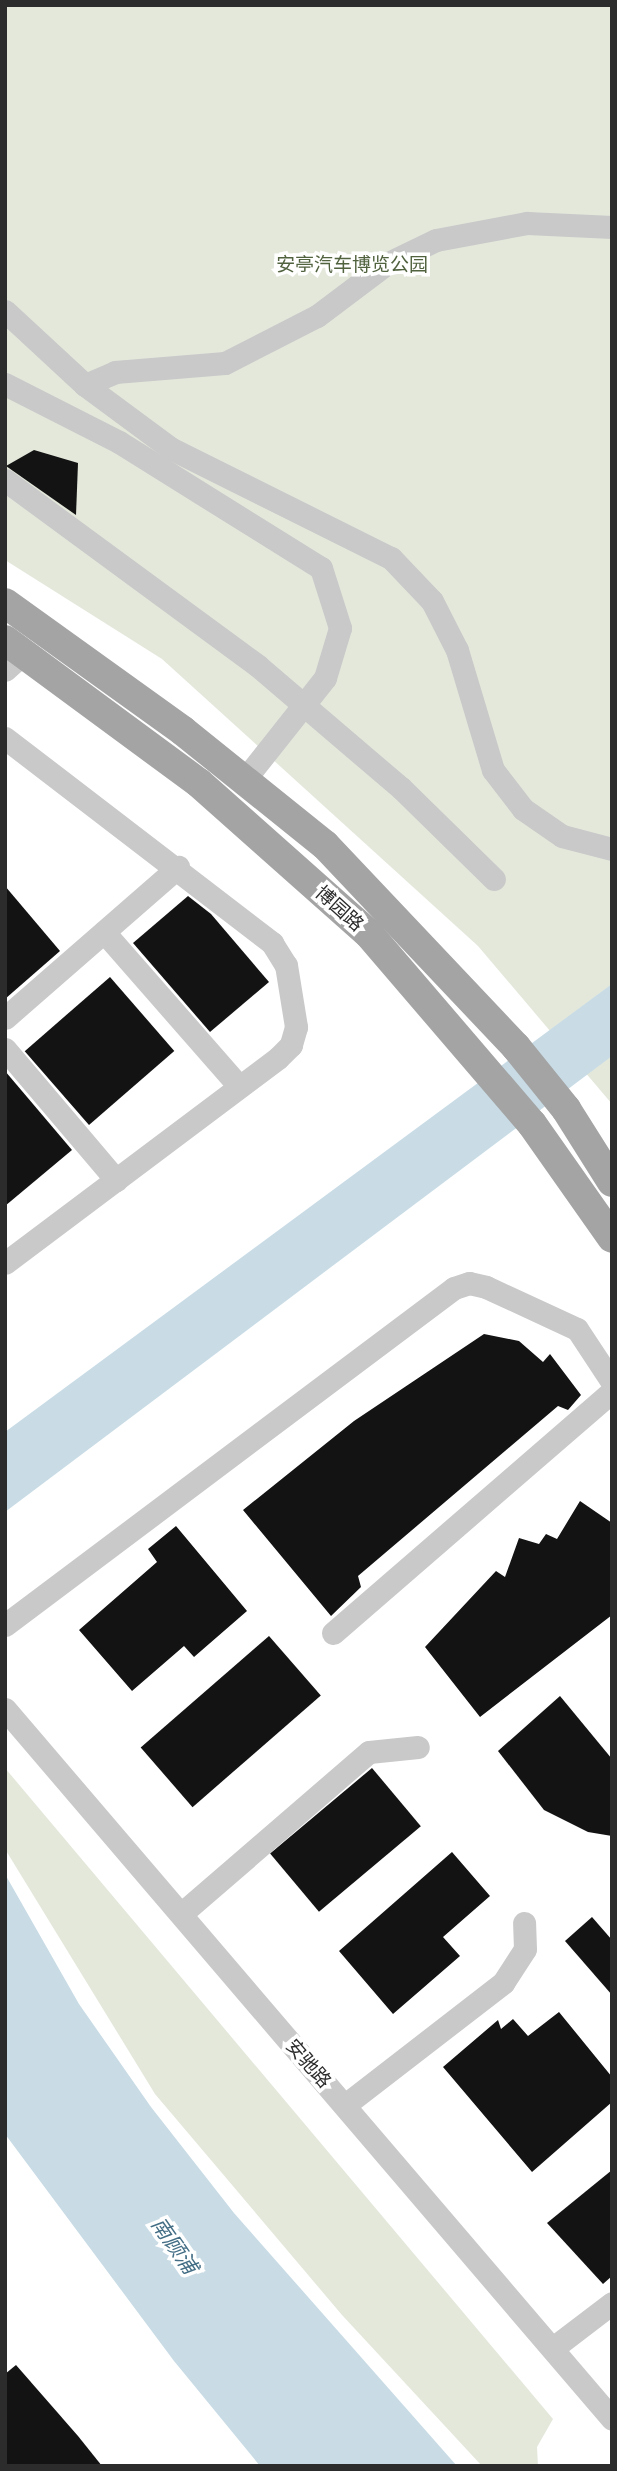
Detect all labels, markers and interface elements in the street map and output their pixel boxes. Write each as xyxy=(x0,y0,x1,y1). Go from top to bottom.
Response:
park label: 安亭汽车博览公园 xyxy=(276,253,428,275)
street label: 博园路 xyxy=(311,880,369,936)
street label: 安驰路 xyxy=(282,2034,336,2092)
water label: 南顾浦 xyxy=(147,2212,203,2278)

